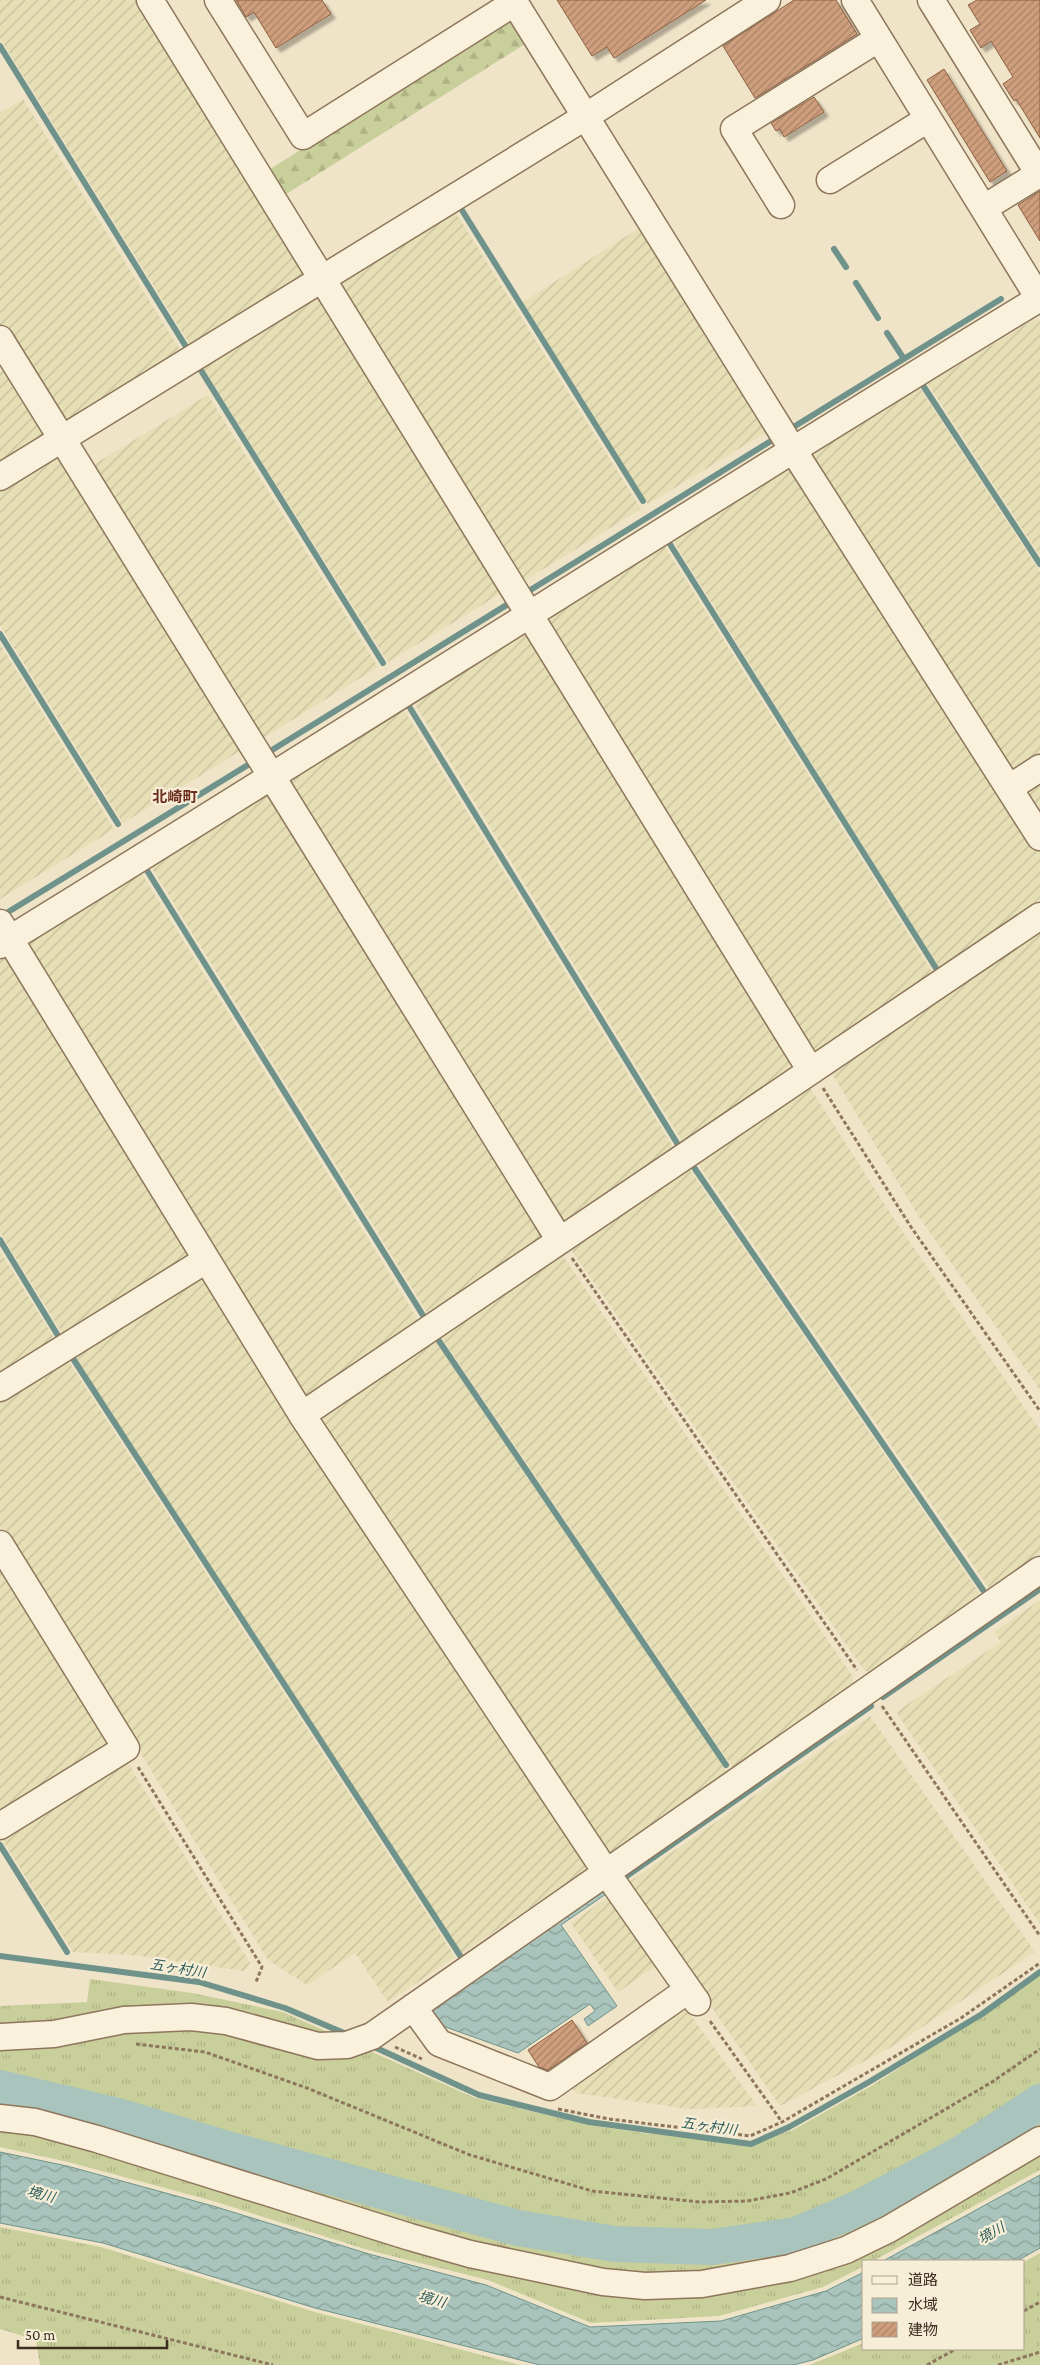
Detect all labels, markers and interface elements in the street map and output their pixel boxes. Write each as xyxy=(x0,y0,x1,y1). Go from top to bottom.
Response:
district label: 北崎町 xyxy=(152,789,198,805)
water label: 五ヶ村川 xyxy=(149,1956,209,1981)
water label: 五ヶ村川 xyxy=(680,2114,740,2138)
water label: 境川 xyxy=(25,2183,59,2206)
water label: 境川 xyxy=(975,2218,1009,2247)
legend xyxy=(862,2260,1025,2350)
text: 道路 xyxy=(908,2272,938,2288)
water label: 境川 xyxy=(416,2287,450,2311)
text: 水域 xyxy=(908,2297,938,2313)
scale bar xyxy=(18,2318,166,2350)
text: 建物 xyxy=(908,2322,938,2338)
text: 50 m xyxy=(25,2327,55,2343)

